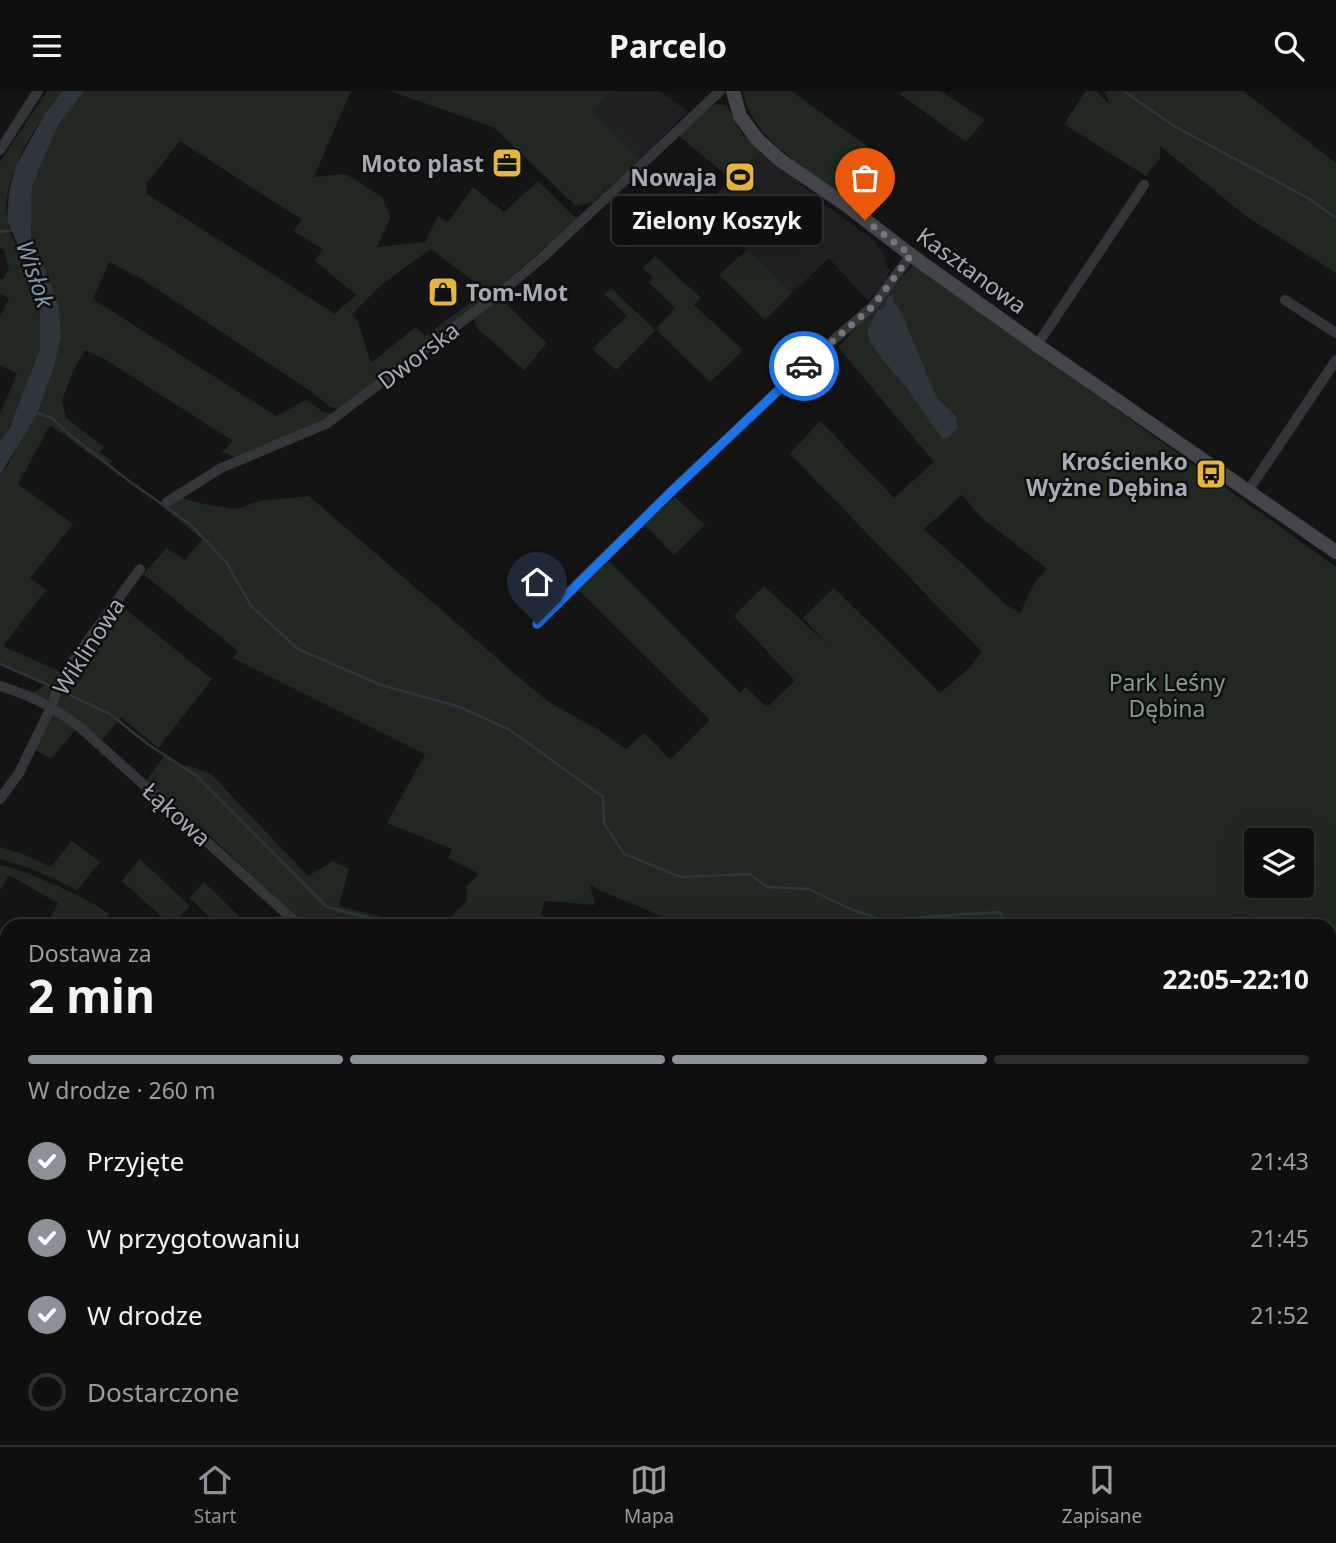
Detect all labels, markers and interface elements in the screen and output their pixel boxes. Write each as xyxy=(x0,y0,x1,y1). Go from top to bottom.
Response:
text: Parcelo xyxy=(609,24,727,67)
icon: menu xyxy=(28,27,66,65)
icon: search xyxy=(1270,27,1308,65)
office icon: Moto plast xyxy=(490,146,524,180)
place label: Moto plast xyxy=(361,147,484,179)
pin xyxy=(835,148,895,220)
icon: bag xyxy=(846,159,884,197)
sports icon: Nowaja xyxy=(723,160,757,194)
place label: Nowaja xyxy=(630,161,717,193)
callout: Zielony Koszyk xyxy=(613,195,823,245)
text: Zielony Koszyk xyxy=(632,204,802,236)
street label: Kasztanowa xyxy=(910,219,1034,321)
water label: Wisłok xyxy=(9,236,63,313)
shop icon: Tom-Mot xyxy=(426,275,460,309)
place label: Tom-Mot xyxy=(466,276,568,308)
street label: Dworska xyxy=(371,314,465,396)
courier xyxy=(769,331,839,401)
icon: car xyxy=(785,347,823,385)
place label: Krościenko Wyżne Dębina xyxy=(1026,445,1188,503)
bus stop icon: Krościenko Wyżne Dębina xyxy=(1194,457,1228,491)
pin xyxy=(507,552,567,624)
icon: home xyxy=(518,563,556,601)
street label: Wiklinowa xyxy=(45,591,131,701)
park label: Park Leśny Dębina xyxy=(1109,666,1226,724)
street label: Łąkowa xyxy=(136,775,218,853)
map controls xyxy=(1244,828,1314,898)
button: layers xyxy=(1244,828,1314,898)
text: Dostawa za xyxy=(28,937,152,969)
text: 22:05–22:10 xyxy=(1162,961,1309,997)
text: 2 min xyxy=(28,964,155,1026)
text: W drodze · 260 m xyxy=(28,1074,215,1106)
icon: check xyxy=(28,1142,66,1180)
text: Przyjęte xyxy=(87,1143,184,1179)
text: 21:43 xyxy=(1250,1145,1309,1177)
icon: check xyxy=(28,1219,66,1257)
text: W przygotowaniu xyxy=(87,1220,300,1256)
text: 21:45 xyxy=(1250,1222,1309,1254)
icon: check xyxy=(28,1296,66,1334)
text: W drodze xyxy=(87,1297,203,1333)
text: 21:52 xyxy=(1250,1299,1309,1331)
text: Dostarczone xyxy=(87,1374,240,1410)
tab: Start xyxy=(194,1461,236,1529)
tab: Mapa xyxy=(624,1461,674,1529)
tab: Zapisane xyxy=(1062,1461,1142,1529)

